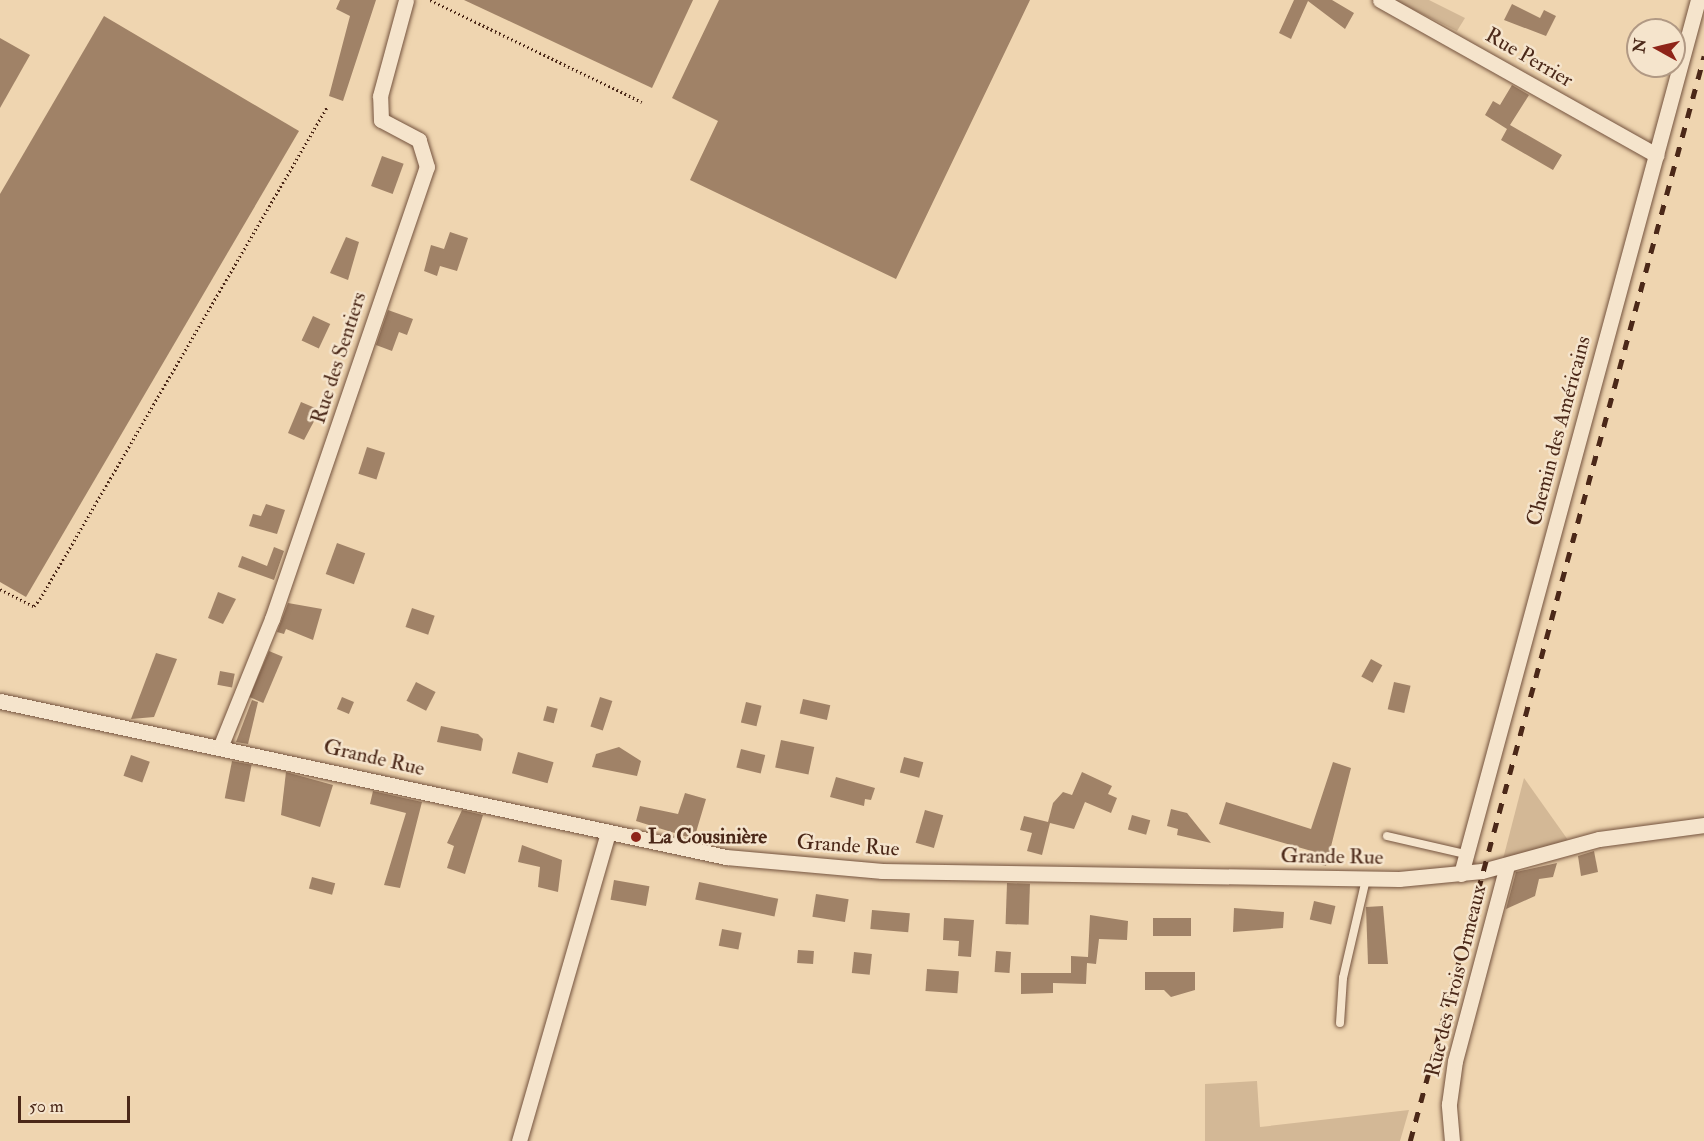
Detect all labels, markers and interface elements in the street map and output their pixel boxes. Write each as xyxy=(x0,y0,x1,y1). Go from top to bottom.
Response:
north arrow xyxy=(1626,18,1686,78)
street label: Rue Perrier xyxy=(1481,23,1577,93)
text: N xyxy=(1629,37,1651,54)
street label: Rue des Sentiers xyxy=(306,289,372,427)
street label: Chemin des Américains xyxy=(1522,333,1596,529)
street label: Grande Rue xyxy=(321,734,427,782)
place label: La Cousinière xyxy=(648,824,767,850)
marker: La Cousinière xyxy=(629,830,643,844)
street label: Grande Rue xyxy=(796,830,900,862)
street label: Grande Rue xyxy=(1280,844,1384,870)
street label: Rue des Trois Ormeaux xyxy=(1420,883,1492,1079)
scale bar xyxy=(21,1084,134,1122)
text: 50 m xyxy=(29,1095,64,1118)

